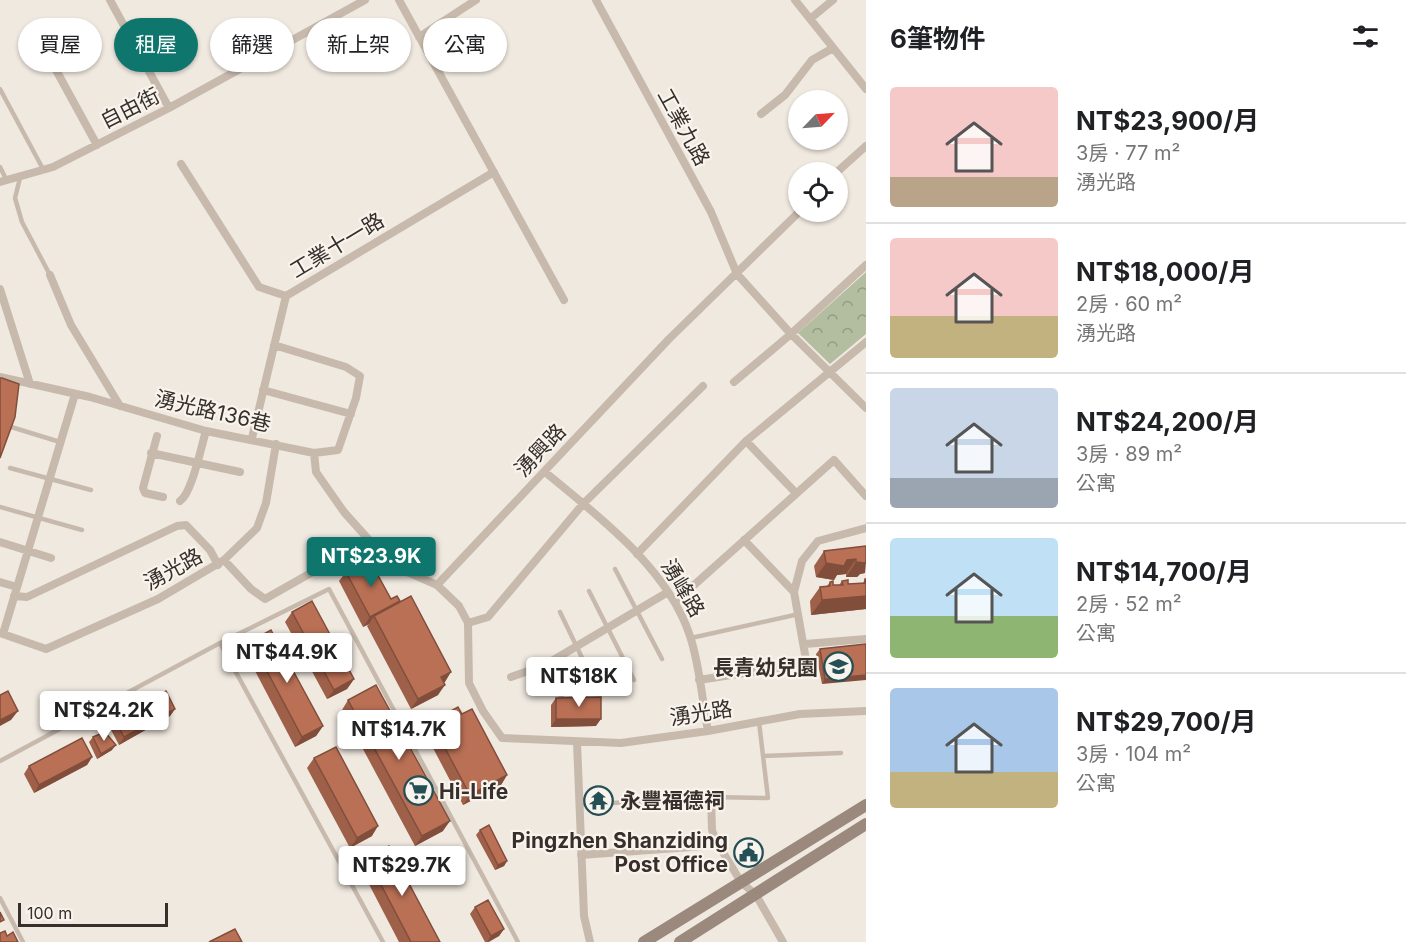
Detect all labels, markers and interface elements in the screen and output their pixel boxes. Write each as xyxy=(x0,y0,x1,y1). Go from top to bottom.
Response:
chip: 買屋 xyxy=(18,18,102,72)
chip: 租屋 xyxy=(114,18,198,72)
chip: 篩選 xyxy=(210,18,294,72)
chip: 新上架 xyxy=(306,18,411,72)
chip: 公寓 xyxy=(423,18,507,72)
icon: filters xyxy=(1349,20,1382,53)
text: 6筆物件 xyxy=(890,23,985,54)
street label: 自由街 xyxy=(96,83,164,133)
street label: 工業九路 xyxy=(653,84,715,170)
north arrow xyxy=(788,90,848,150)
map controls xyxy=(788,90,848,222)
text: NT$23,900/月 xyxy=(1076,105,1259,136)
icon: home xyxy=(938,111,1010,183)
text: 3房 · 77 m² xyxy=(1076,141,1180,165)
button: locate xyxy=(788,162,848,222)
text: 湧光路 xyxy=(1076,170,1136,194)
street label: 工業十一路 xyxy=(286,207,388,283)
text: NT$18,000/月 xyxy=(1076,256,1254,287)
icon: home xyxy=(938,262,1010,334)
text: 2房 · 60 m² xyxy=(1076,292,1182,316)
text: 湧光路 xyxy=(1076,321,1136,345)
street label: 湧光路136巷 xyxy=(152,385,274,437)
text: NT$24,200/月 xyxy=(1076,406,1259,437)
icon: home xyxy=(938,412,1010,484)
street label: 湧興路 xyxy=(509,418,571,482)
text: 3房 · 89 m² xyxy=(1076,442,1182,466)
text: 公寓 xyxy=(1076,471,1116,495)
pin: NT$23.9K xyxy=(309,537,433,588)
street label: 湧光路 xyxy=(139,543,207,595)
text: NT$23.9K xyxy=(321,544,421,568)
street label: 湧峰路 xyxy=(656,555,710,621)
text: NT$14,700/月 xyxy=(1076,556,1252,587)
icon: home xyxy=(938,562,1010,634)
text: 2房 · 52 m² xyxy=(1076,592,1182,616)
text: 公寓 xyxy=(1076,621,1116,645)
pin: NT$44.9K xyxy=(225,633,349,684)
text: NT$44.9K xyxy=(236,640,338,664)
school or university icon: 長青幼兒園 xyxy=(823,651,855,683)
place label: 長青幼兒園 xyxy=(713,655,818,680)
pin: NT$18K xyxy=(530,657,628,708)
text: NT$18K xyxy=(540,664,618,688)
pin: NT$24.2K xyxy=(42,691,166,742)
street label: 湧光路 xyxy=(668,696,734,730)
text: NT$24.2K xyxy=(54,698,154,722)
text: NT$29,700/月 xyxy=(1076,706,1257,737)
pin: NT$14.7K xyxy=(337,710,461,761)
icon: home xyxy=(938,712,1010,784)
text: NT$14.7K xyxy=(351,717,447,741)
text: 3房 · 104 m² xyxy=(1076,742,1191,766)
text: 公寓 xyxy=(1076,771,1116,795)
supermarket icon: Hi-Life xyxy=(402,775,434,807)
place label: Hi-Life xyxy=(439,779,508,804)
temple icon: 永豐福德祠 xyxy=(583,784,615,816)
place label: 永豐福德祠 xyxy=(620,788,725,813)
place label: Pingzhen Shanziding Post Office xyxy=(512,828,728,877)
public building icon: Pingzhen Shanziding Post Office xyxy=(733,836,765,868)
pin: NT$29.7K xyxy=(340,846,464,897)
text: NT$29.7K xyxy=(353,853,451,877)
scale bar xyxy=(18,900,168,928)
text: 100 m xyxy=(27,903,72,923)

